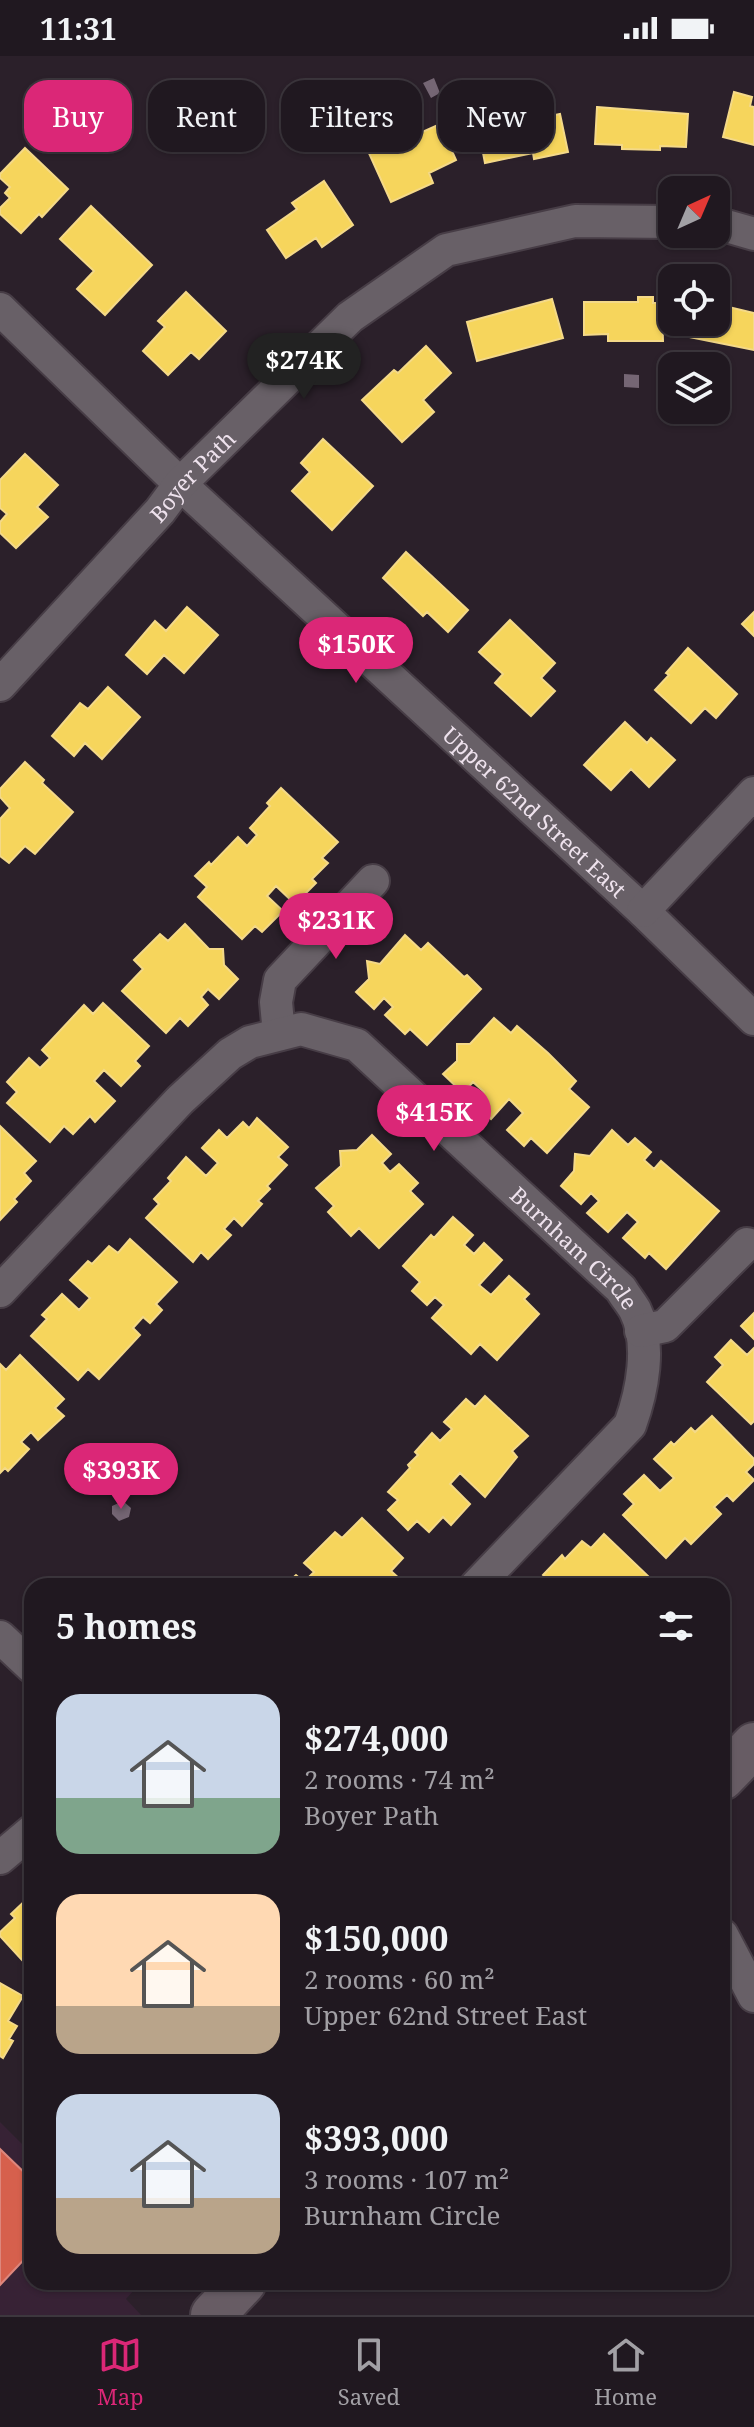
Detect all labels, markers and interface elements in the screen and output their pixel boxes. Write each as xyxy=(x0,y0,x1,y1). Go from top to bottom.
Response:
text: 11:31 xyxy=(40,8,117,49)
chip: Buy xyxy=(24,80,132,152)
chip: Rent xyxy=(148,80,265,152)
chip: Filters xyxy=(281,80,422,152)
chip: New xyxy=(438,80,554,152)
north arrow xyxy=(658,176,730,248)
map controls xyxy=(658,176,730,424)
button: locate xyxy=(658,264,730,336)
pin: $274K xyxy=(248,333,360,401)
text: $274K xyxy=(265,341,343,377)
button: layers xyxy=(658,352,730,424)
street label: Boyer Path xyxy=(142,423,241,528)
pin: $150K xyxy=(300,617,412,685)
text: $150K xyxy=(317,625,395,661)
street label: Upper 62nd Street East xyxy=(437,719,633,904)
pin: $231K xyxy=(280,893,392,961)
text: $231K xyxy=(297,901,375,937)
pin: $415K xyxy=(378,1085,490,1153)
text: $415K xyxy=(395,1093,473,1129)
street label: Burnham Circle xyxy=(504,1179,645,1315)
pin: $393K xyxy=(65,1443,177,1511)
text: $393K xyxy=(82,1451,160,1487)
text: 5 homes xyxy=(56,1603,197,1649)
icon: filters xyxy=(654,1604,698,1648)
text: $274,000 xyxy=(304,1715,448,1761)
icon: home xyxy=(120,1726,216,1822)
text: 2 rooms · 74 m² xyxy=(304,1761,495,1797)
text: Boyer Path xyxy=(304,1797,439,1833)
text: $150,000 xyxy=(304,1915,448,1961)
icon: home xyxy=(120,1926,216,2022)
text: 2 rooms · 60 m² xyxy=(304,1961,495,1997)
text: Upper 62nd Street East xyxy=(304,1997,587,2033)
text: $393,000 xyxy=(304,2115,448,2161)
icon: home xyxy=(120,2126,216,2222)
text: 3 rooms · 107 m² xyxy=(304,2161,509,2197)
text: Burnham Circle xyxy=(304,2197,500,2233)
tab: Map xyxy=(97,2333,144,2411)
tab: Saved xyxy=(338,2333,400,2411)
tab: Home xyxy=(594,2333,657,2411)

